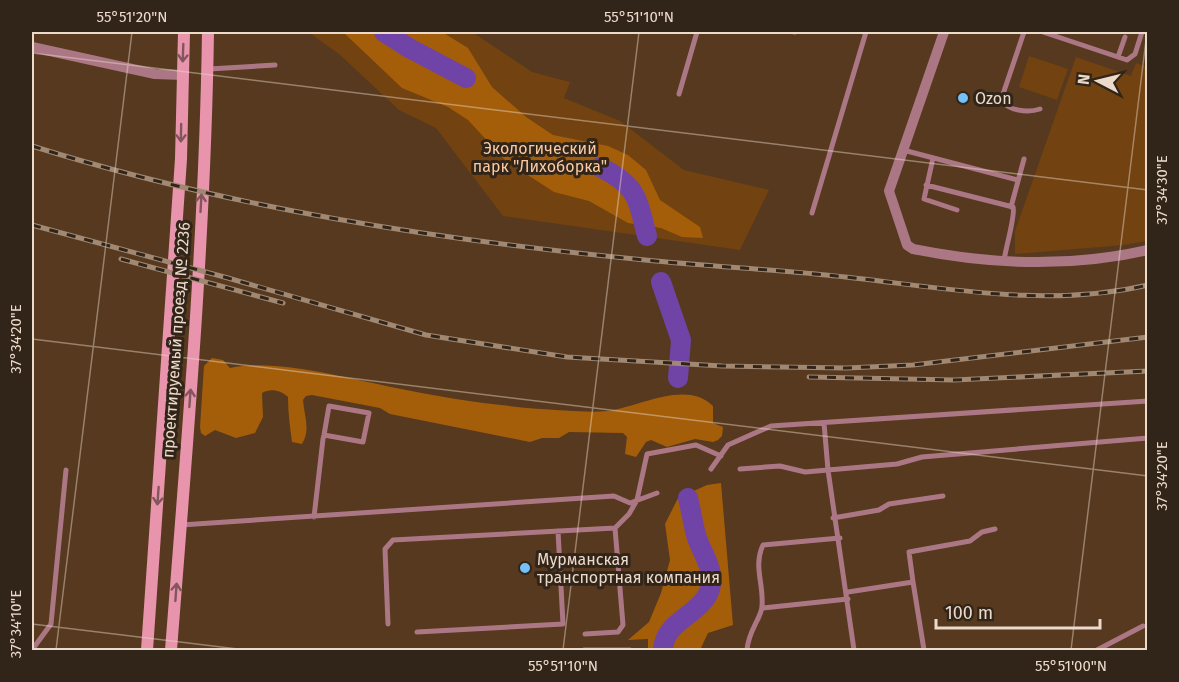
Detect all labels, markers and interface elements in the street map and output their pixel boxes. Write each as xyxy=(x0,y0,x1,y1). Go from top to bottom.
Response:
text: 55°51'20"N xyxy=(96,8,168,26)
text: 55°51'10"N xyxy=(604,8,674,26)
one-way arrow xyxy=(178,43,189,63)
north arrow xyxy=(1068,51,1128,111)
text: N xyxy=(1074,73,1094,86)
place label: Ozon xyxy=(975,89,1012,108)
marker: Ozon xyxy=(956,91,970,105)
one-way arrow xyxy=(176,123,187,143)
park label: Экологический парк "Лихоборка" xyxy=(473,139,607,176)
text: 37°34'30"E xyxy=(1153,155,1171,225)
one-way arrow xyxy=(196,194,207,214)
street label: проектируемый проезд № 2236 xyxy=(158,221,194,459)
text: 37°34'20"E xyxy=(7,304,25,374)
one-way arrow xyxy=(185,388,196,408)
text: 37°34'20"E xyxy=(1153,441,1171,511)
one-way arrow xyxy=(153,485,164,505)
place label: Мурманская транспортная компания xyxy=(537,550,720,587)
marker: Мурманская транспортная компания xyxy=(518,561,532,575)
one-way arrow xyxy=(170,583,181,603)
text: 37°34'10"E xyxy=(7,590,25,658)
scale bar xyxy=(936,592,1100,630)
text: 100 m xyxy=(945,602,993,624)
text: 55°51'10"N xyxy=(528,657,598,675)
text: 55°51'00"N xyxy=(1035,657,1107,675)

